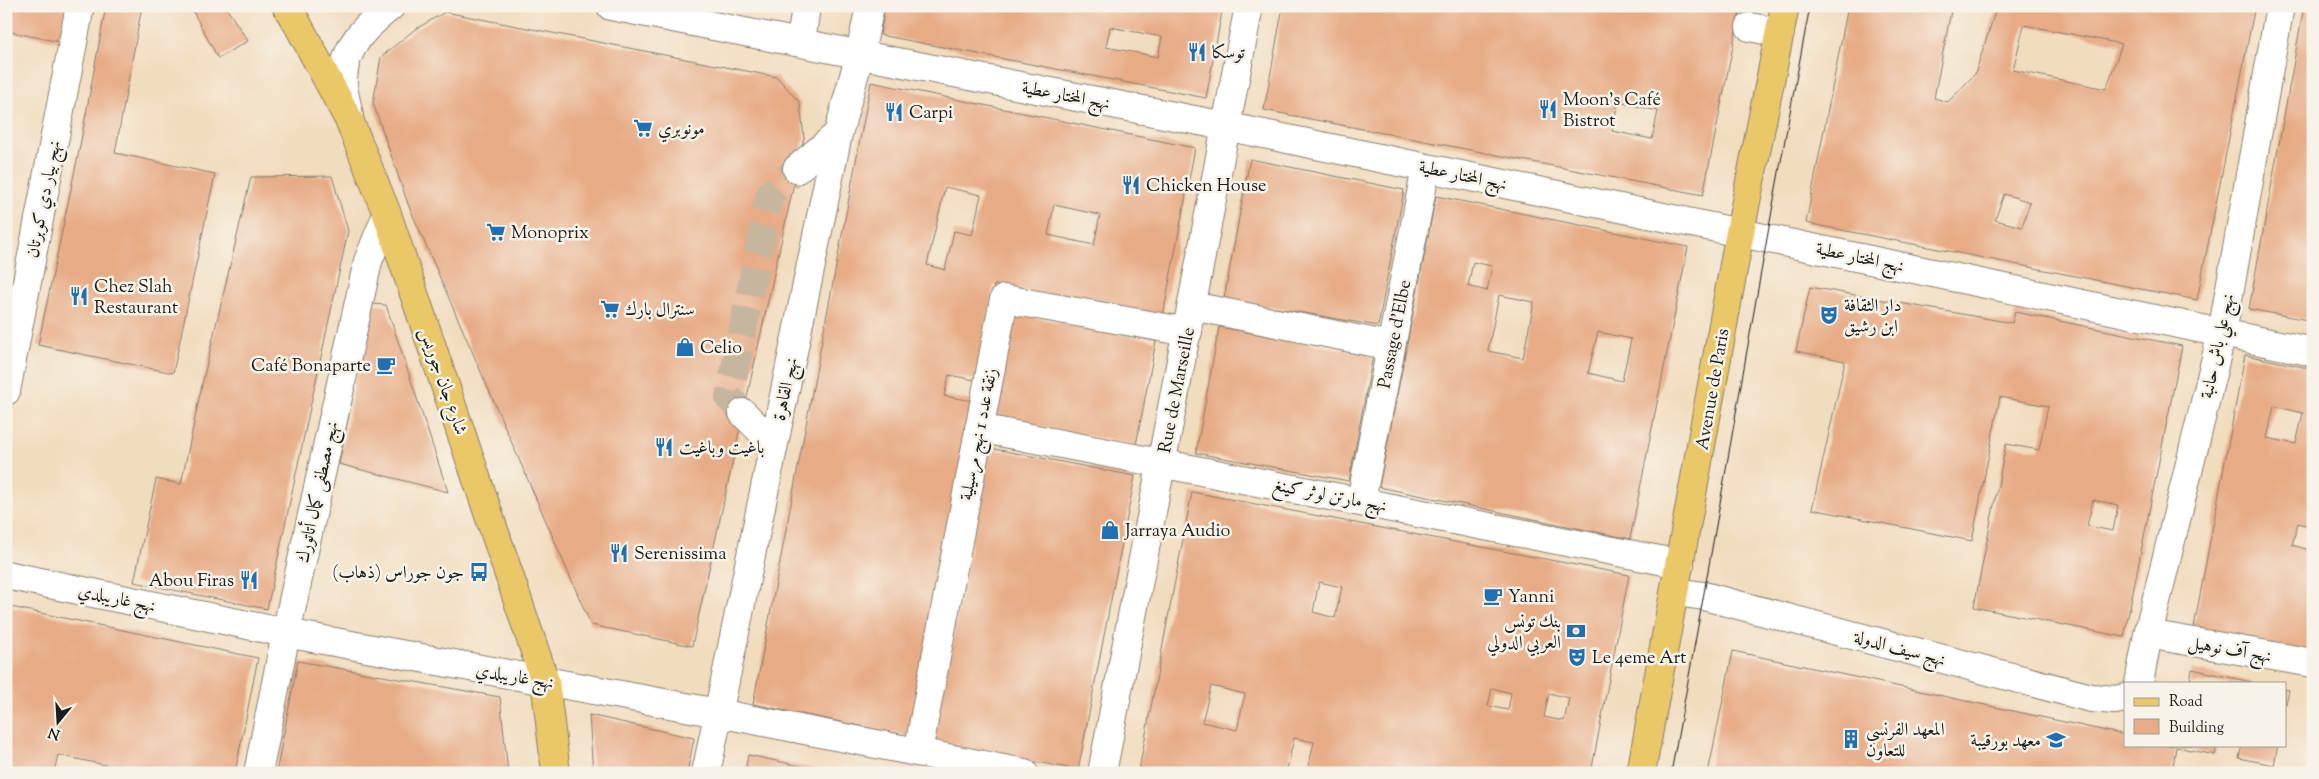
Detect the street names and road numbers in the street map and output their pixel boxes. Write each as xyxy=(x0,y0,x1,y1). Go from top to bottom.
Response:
street label: نهج المختار عطية xyxy=(1019,76,1112,119)
street label: نهج بيار دي كوبرتان xyxy=(21,138,70,261)
street label: نهج المختار عطية xyxy=(1416,155,1509,200)
street label: نهج المختار عطية xyxy=(1813,237,1906,282)
street label: Passage d'Elbe xyxy=(1373,278,1419,391)
street label: نهج علي باش حانبة xyxy=(2195,292,2245,402)
street label: شارع جان جوريس xyxy=(412,324,473,439)
street label: Rue de Marseille xyxy=(1153,325,1203,455)
street label: Avenue de Paris xyxy=(1690,326,1737,452)
street label: نهج القاهرة xyxy=(768,355,807,424)
street label: زنقة عدد 1 نهج مرسيلية xyxy=(954,366,1007,503)
street label: نهج مصطفى كمال أتاتورك xyxy=(289,419,348,566)
street label: نهج مارتن لوثر كينغ xyxy=(1270,473,1389,522)
street label: نهج غاريبلدي xyxy=(75,579,158,622)
street label: نهج سيف الدولة xyxy=(1850,625,1948,676)
street label: نهج آف نوهيل xyxy=(2186,631,2273,672)
street label: نهج غاريبلدي xyxy=(473,658,556,699)

